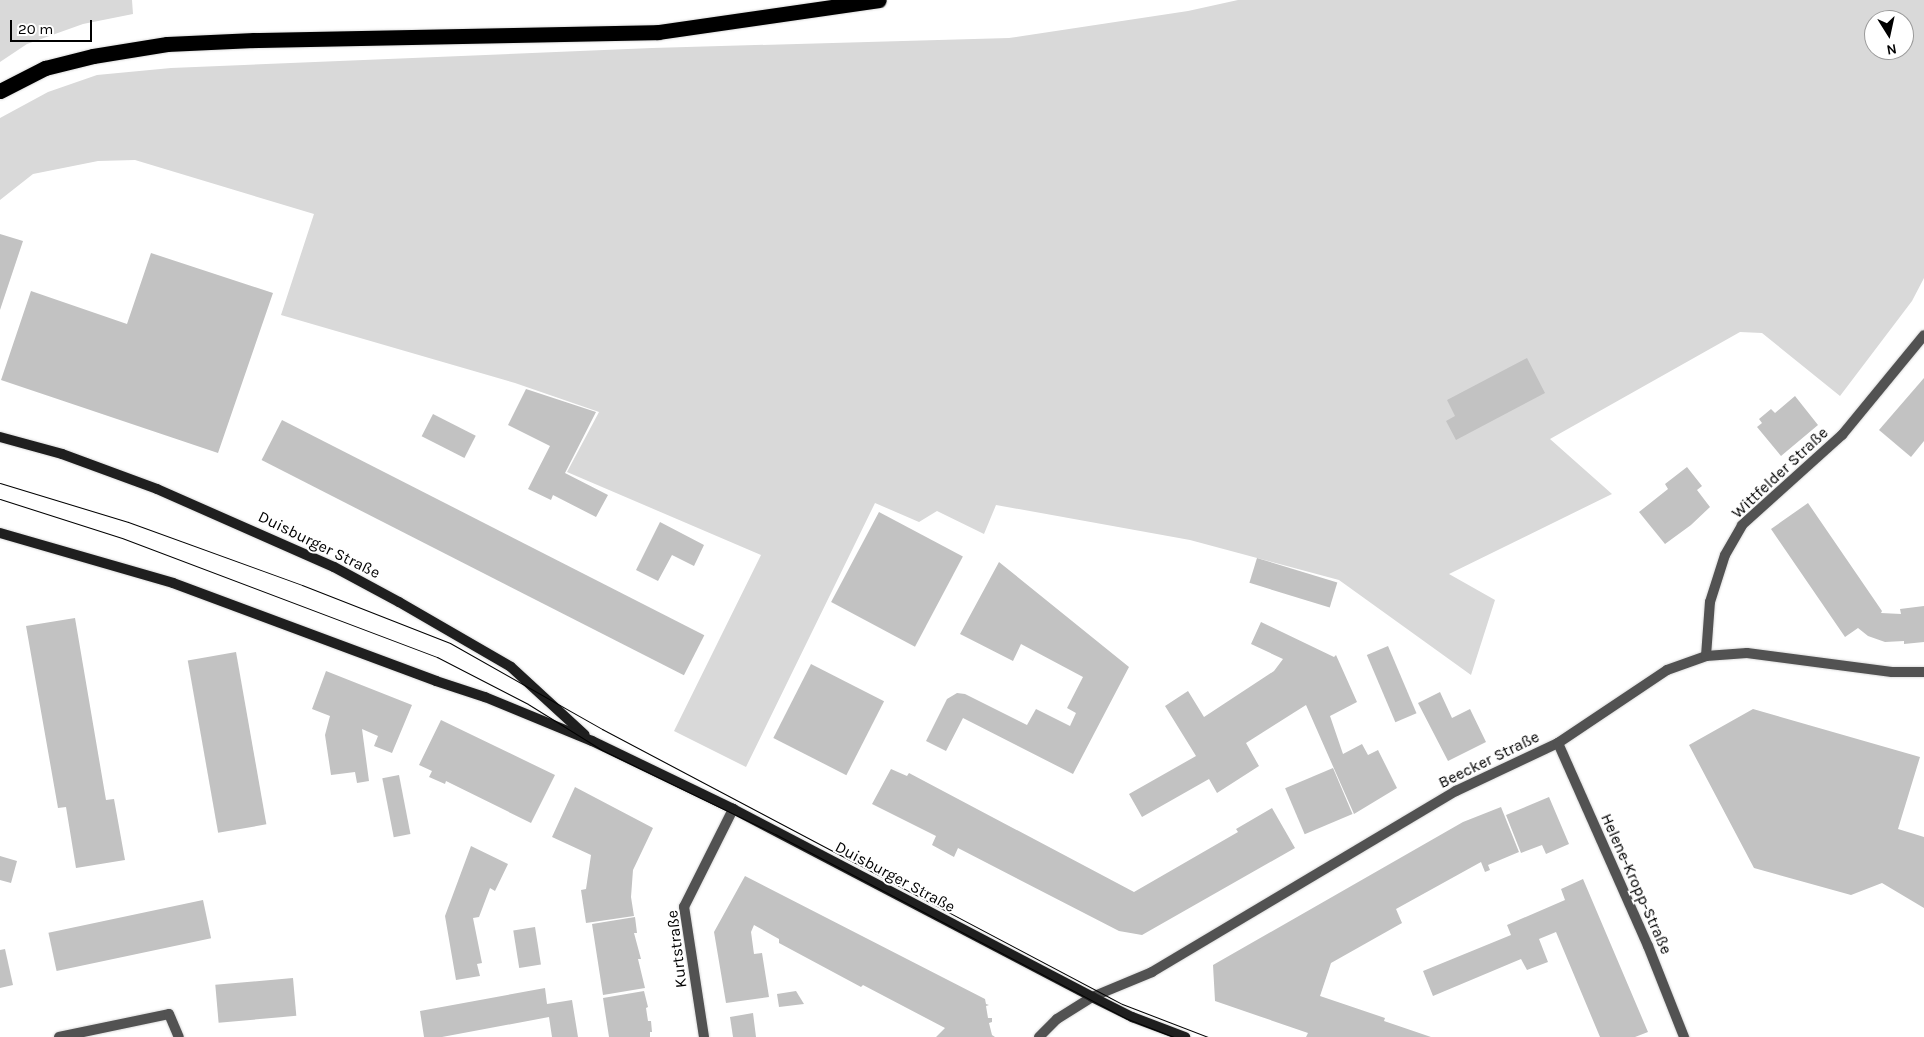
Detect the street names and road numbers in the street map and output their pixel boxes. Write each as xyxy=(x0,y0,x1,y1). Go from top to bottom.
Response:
street label: Wittfelder Straße xyxy=(1728,423,1832,523)
street label: Duisburger Straße xyxy=(255,507,383,583)
street label: Beecker Straße xyxy=(1435,727,1543,793)
street label: Helene-Kropp-Straße xyxy=(1596,811,1676,957)
street label: Duisburger Straße xyxy=(832,837,958,917)
street label: Kurtstraße xyxy=(663,909,691,989)

